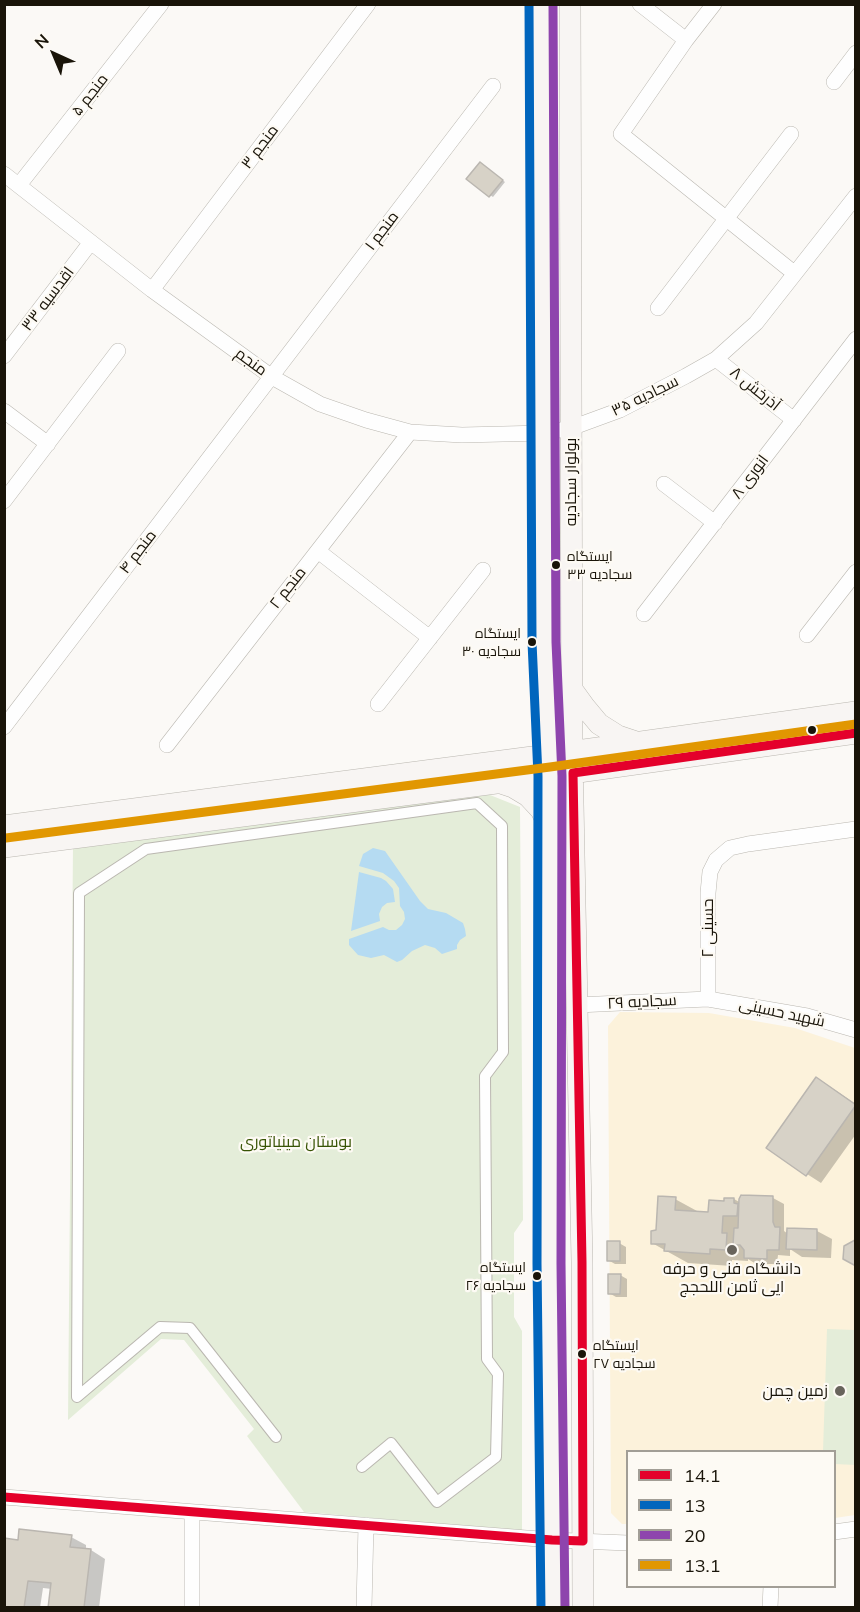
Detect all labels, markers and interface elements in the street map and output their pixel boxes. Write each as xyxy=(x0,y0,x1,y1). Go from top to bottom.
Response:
north arrow xyxy=(24,24,84,84)
text: N xyxy=(30,30,53,52)
street label: منجم ۵ xyxy=(68,70,112,120)
street label: منجم ۳ xyxy=(237,121,283,173)
street label: منجم ۱ xyxy=(361,208,403,254)
street label: اقدسیه ۳۳ xyxy=(18,263,78,335)
street label: منجم xyxy=(231,344,271,380)
street label: آذرخش ۸ xyxy=(726,363,784,415)
street label: سجادیه ۳۵ xyxy=(608,371,682,421)
street label: بولوار سجادیه xyxy=(561,438,581,526)
street label: انوری ۸ xyxy=(727,451,773,503)
street label: منجم ۴ xyxy=(115,526,161,578)
place label: ایستگاه سجادیه ۳۳ xyxy=(567,549,632,582)
marker: ایستگاه سجادیه ۳۳ xyxy=(550,559,562,571)
street label: منجم ۲ xyxy=(266,563,310,613)
place label: ایستگاه سجادیه ۳۰ xyxy=(462,626,521,658)
marker: ایستگاه سجادیه ۳۰ xyxy=(526,636,538,648)
unlabelled marker xyxy=(806,724,818,736)
street label: حسینی ۲ xyxy=(698,899,718,957)
street label: سجادیه ۲۹ xyxy=(607,991,677,1013)
street label: شهید حسینی xyxy=(737,995,827,1031)
park label: بوستان مینیاتوری xyxy=(240,1132,352,1152)
marker: دانشگاه فنی و حرفه ایی ثامن اللحجج xyxy=(725,1243,739,1257)
place label: دانشگاه فنی و حرفه ایی ثامن اللحجج xyxy=(663,1259,801,1297)
place label: ایستگاه سجادیه ۲۶ xyxy=(466,1260,526,1292)
marker: ایستگاه سجادیه ۲۶ xyxy=(531,1270,543,1282)
place label: ایستگاه سجادیه ۲۷ xyxy=(593,1338,656,1370)
marker: ایستگاه سجادیه ۲۷ xyxy=(576,1348,588,1360)
place label: زمین چمن xyxy=(763,1381,828,1401)
marker: زمین چمن xyxy=(833,1384,847,1398)
legend xyxy=(626,1450,836,1588)
text: 14.1 xyxy=(684,1464,721,1487)
text: 13 xyxy=(684,1494,706,1517)
text: 20 xyxy=(684,1524,706,1547)
text: 13.1 xyxy=(684,1554,721,1577)

